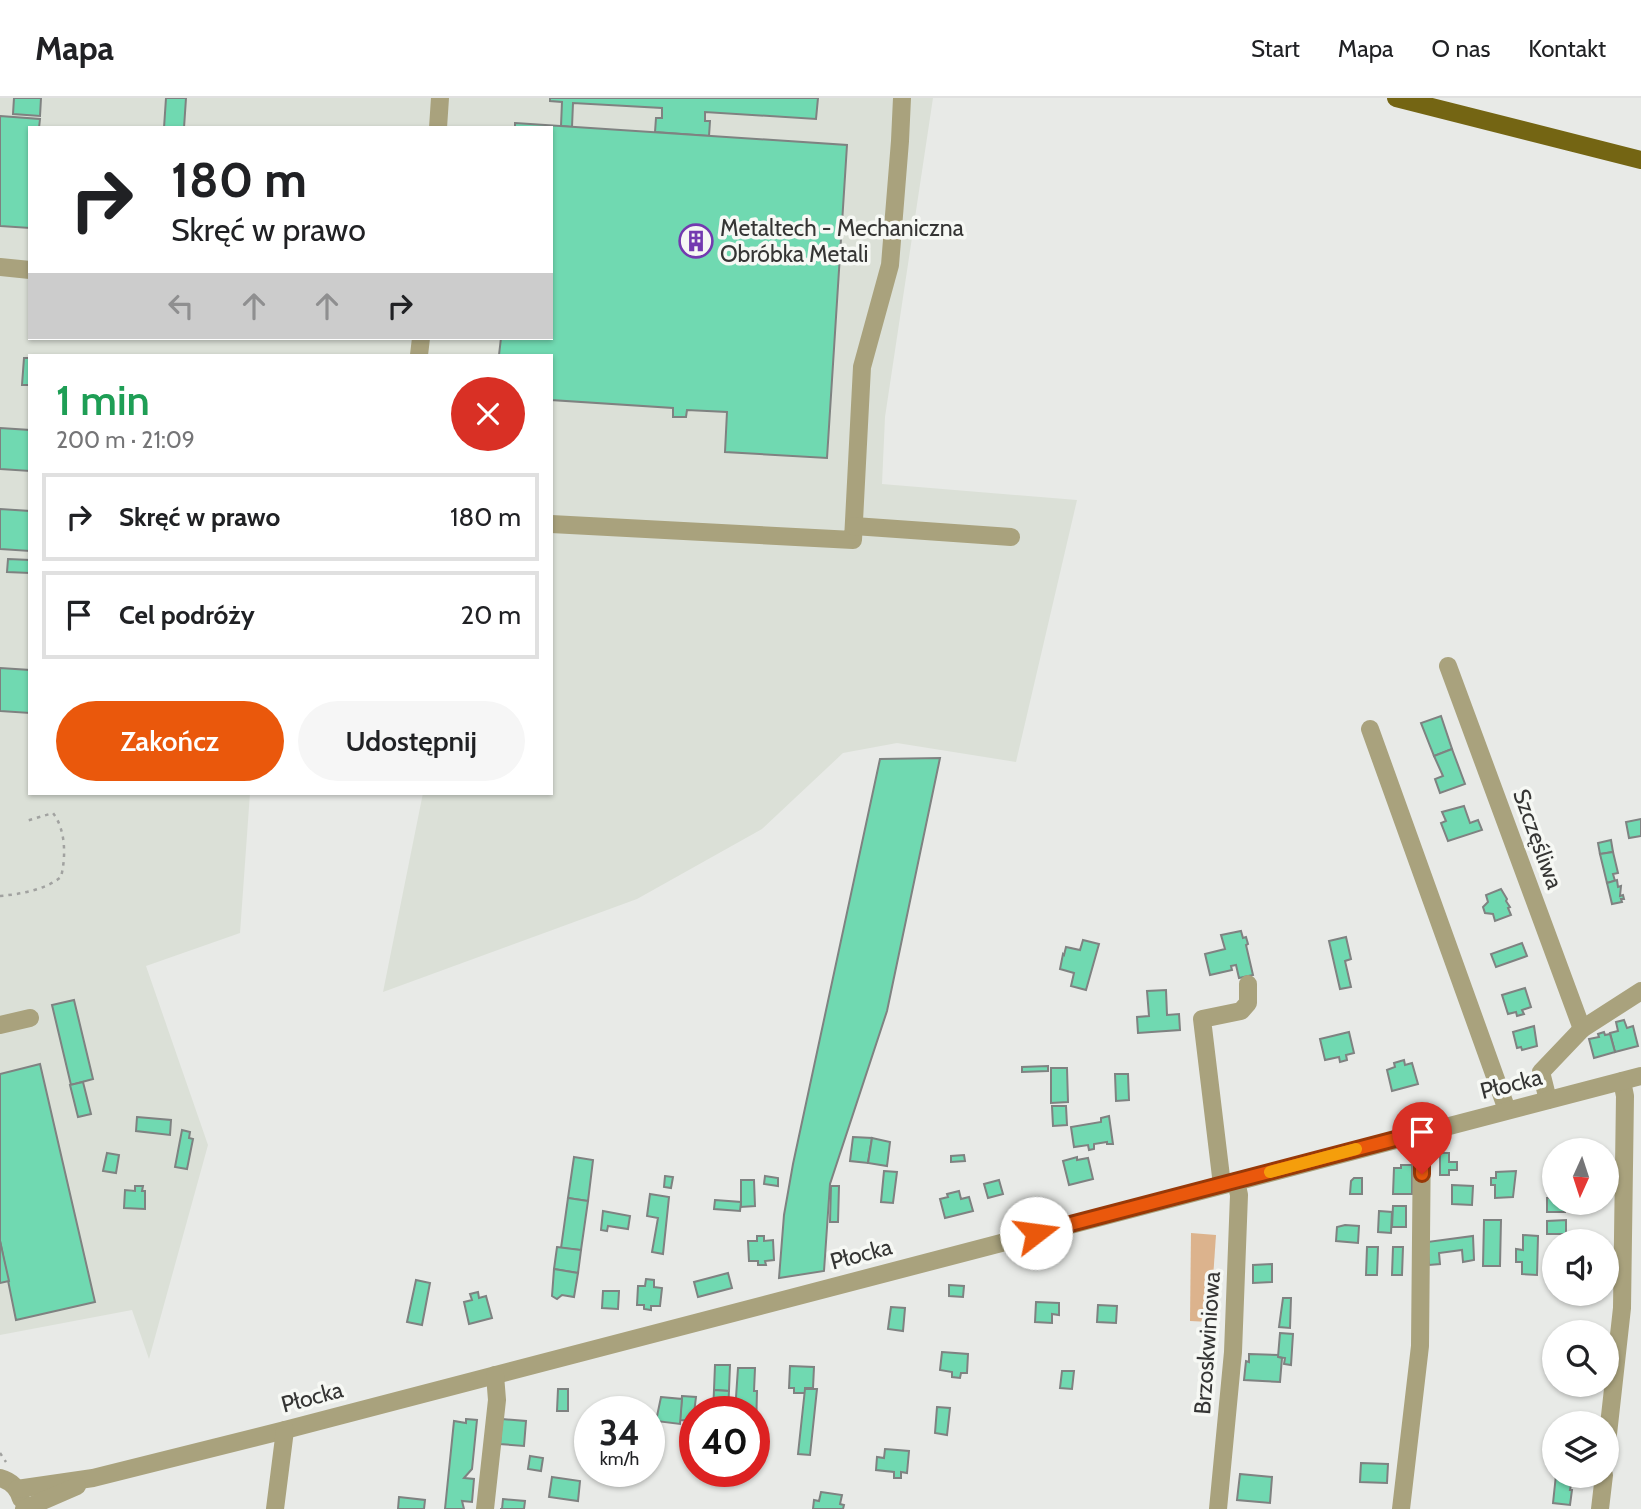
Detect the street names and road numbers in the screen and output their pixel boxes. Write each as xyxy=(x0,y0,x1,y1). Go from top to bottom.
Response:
street label: Szczęśliwa xyxy=(1507,785,1569,893)
street label: Płocka xyxy=(1477,1063,1545,1105)
street label: Płocka xyxy=(827,1232,895,1276)
street label: Brzoskwiniowa xyxy=(1188,1271,1226,1415)
street label: Płocka xyxy=(278,1375,346,1419)

